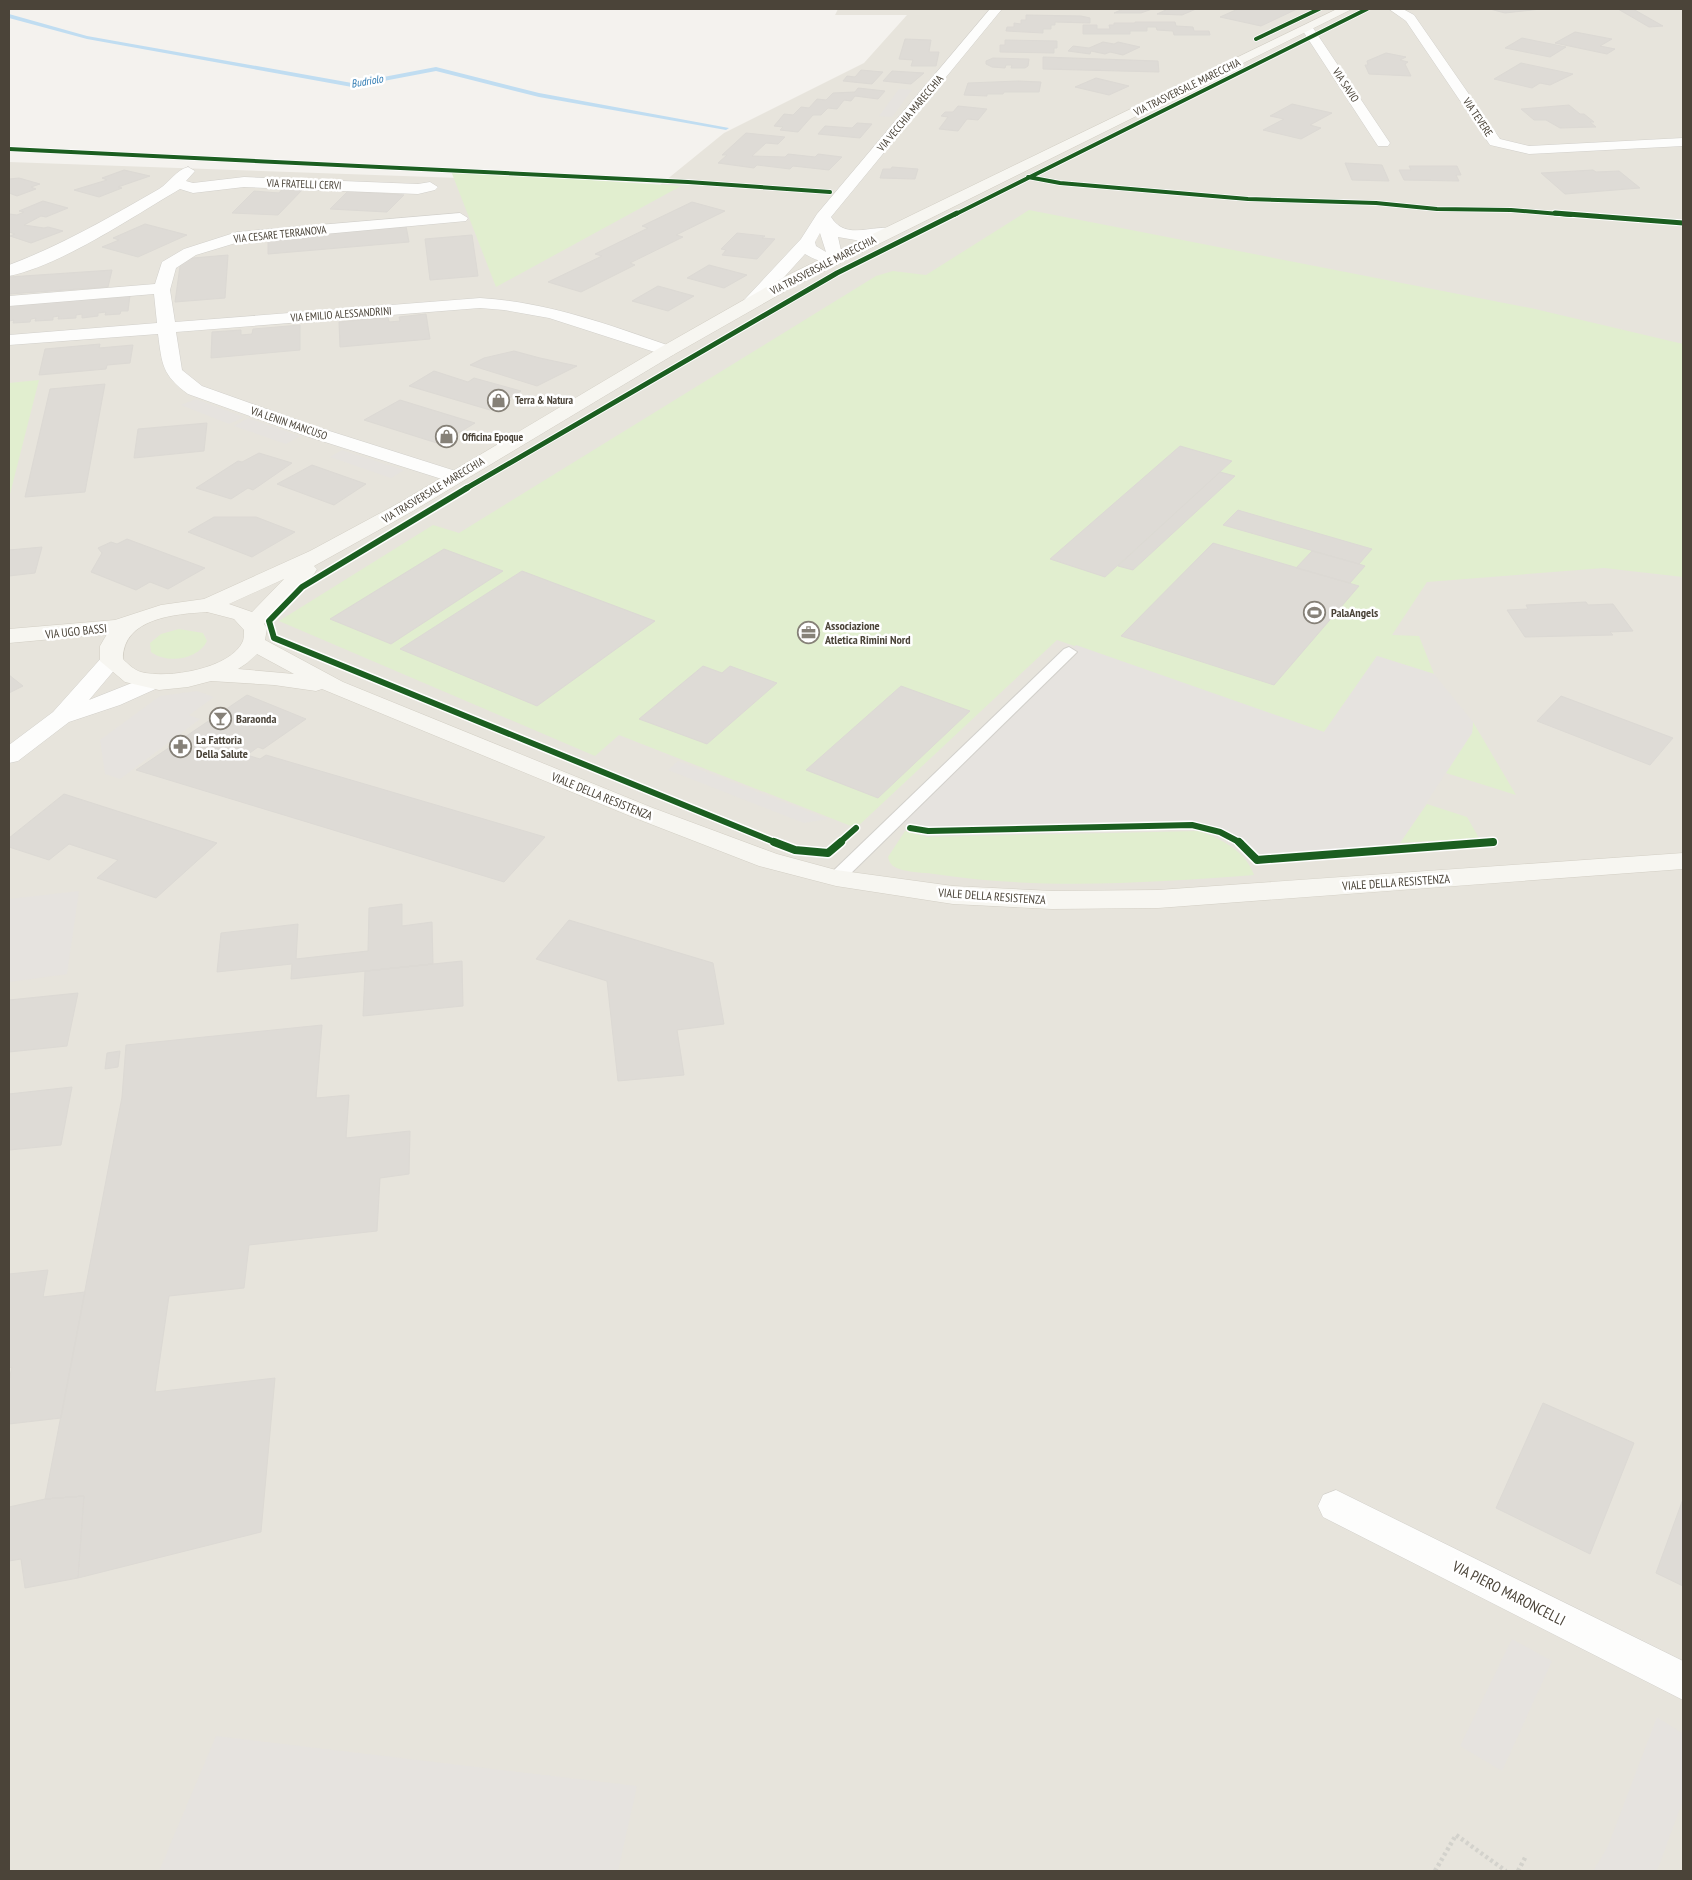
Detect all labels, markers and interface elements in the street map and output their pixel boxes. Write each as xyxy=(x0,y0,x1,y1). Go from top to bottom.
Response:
street label: VIA TRASVERSALE MARECCHIA xyxy=(1131,55,1243,119)
street label: VIA SAVIO xyxy=(1329,64,1362,105)
water label: Budriolo xyxy=(350,71,385,91)
street label: VIA VECCHIA MARECCHIA xyxy=(873,71,947,155)
street label: VIA TEVERE xyxy=(1459,94,1496,139)
street label: VIA FRATELLI CERVI xyxy=(265,176,342,192)
street label: VIA CESARE TERRANOVA xyxy=(232,222,328,246)
street label: VIA TRASVERSALE MARECCHIA xyxy=(767,232,879,298)
street label: VIA EMILIO ALESSANDRINI xyxy=(289,303,392,325)
shop icon: Terra & Natura xyxy=(487,388,511,412)
place label: Terra & Natura xyxy=(515,393,573,407)
street label: VIA LENIN MANCUSO xyxy=(248,403,329,443)
shop icon: Officina Epoque xyxy=(434,425,458,449)
place label: Officina Epoque xyxy=(462,430,523,444)
street label: VIA TRASVERSALE MARECCHIA xyxy=(379,454,487,527)
sports icon: PalaAngels xyxy=(1303,600,1327,624)
place label: PalaAngels xyxy=(1331,605,1378,620)
place label: Associazione Atletica Rimini Nord xyxy=(824,618,911,647)
street label: VIA UGO BASSI xyxy=(43,620,108,642)
office icon: Associazione Atletica Rimini Nord xyxy=(797,620,821,644)
bar icon: Baraonda xyxy=(208,706,232,730)
place label: Baraonda xyxy=(236,711,276,726)
place label: La Fattoria Della Salute xyxy=(196,732,248,761)
pharmacy icon: La Fattoria Della Salute xyxy=(168,734,192,758)
street label: VIALE DELLA RESISTENZA xyxy=(548,768,655,823)
street label: VIALE DELLA RESISTENZA xyxy=(1341,871,1451,893)
street label: VIALE DELLA RESISTENZA xyxy=(937,885,1047,907)
street label: VIA PIERO MARONCELLI xyxy=(1449,1556,1569,1630)

